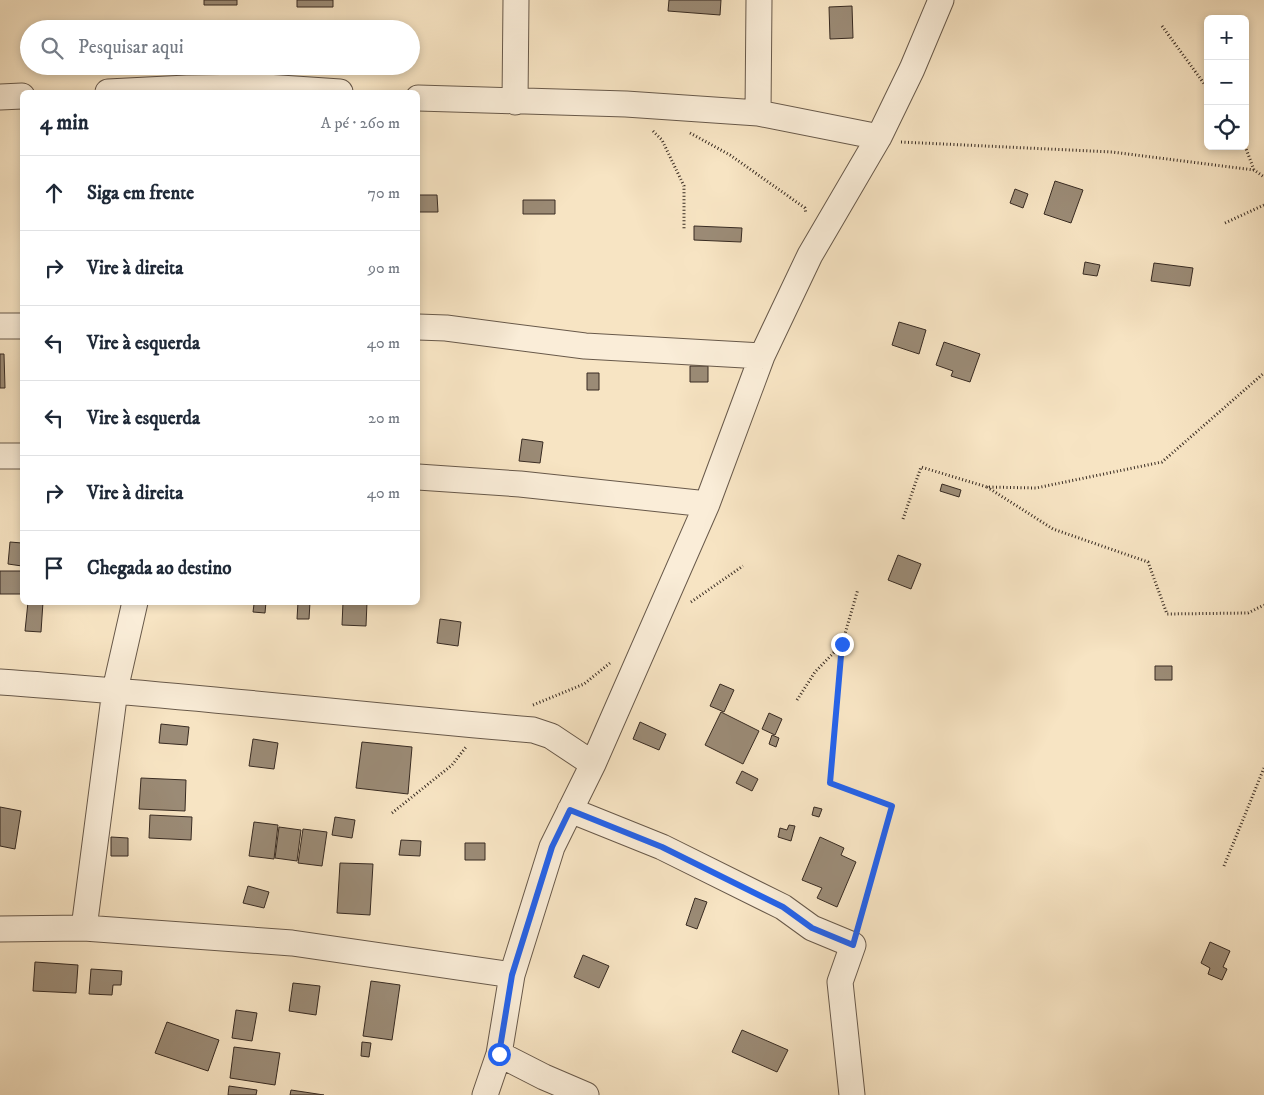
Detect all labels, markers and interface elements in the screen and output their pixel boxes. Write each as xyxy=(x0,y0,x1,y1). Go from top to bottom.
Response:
map controls xyxy=(1204,15,1249,150)
button: + xyxy=(1204,15,1249,60)
search box xyxy=(20,20,420,75)
icon: search xyxy=(38,34,66,62)
text: Pesquisar aqui xyxy=(78,36,184,59)
button: − xyxy=(1204,60,1249,105)
button: locate xyxy=(1204,105,1249,150)
text: 4 min xyxy=(40,110,89,136)
text: A pé · 260 m xyxy=(321,113,400,133)
icon: ahead xyxy=(40,179,68,207)
text: Siga em frente xyxy=(87,182,194,205)
text: 70 m xyxy=(368,183,400,203)
icon: right xyxy=(40,254,68,282)
text: Vire à direita xyxy=(87,257,183,280)
text: 90 m xyxy=(368,258,400,278)
icon: left xyxy=(40,329,68,357)
text: Vire à esquerda xyxy=(87,332,200,355)
text: 40 m xyxy=(367,333,400,353)
icon: left xyxy=(40,404,68,432)
text: Vire à esquerda xyxy=(87,407,200,430)
text: 20 m xyxy=(368,408,400,428)
icon: right xyxy=(40,479,68,507)
text: Vire à direita xyxy=(87,482,183,505)
text: 40 m xyxy=(367,483,400,503)
icon: arrive xyxy=(40,554,68,582)
text: Chegada ao destino xyxy=(87,557,232,580)
route end xyxy=(831,633,854,656)
route start xyxy=(488,1043,511,1066)

